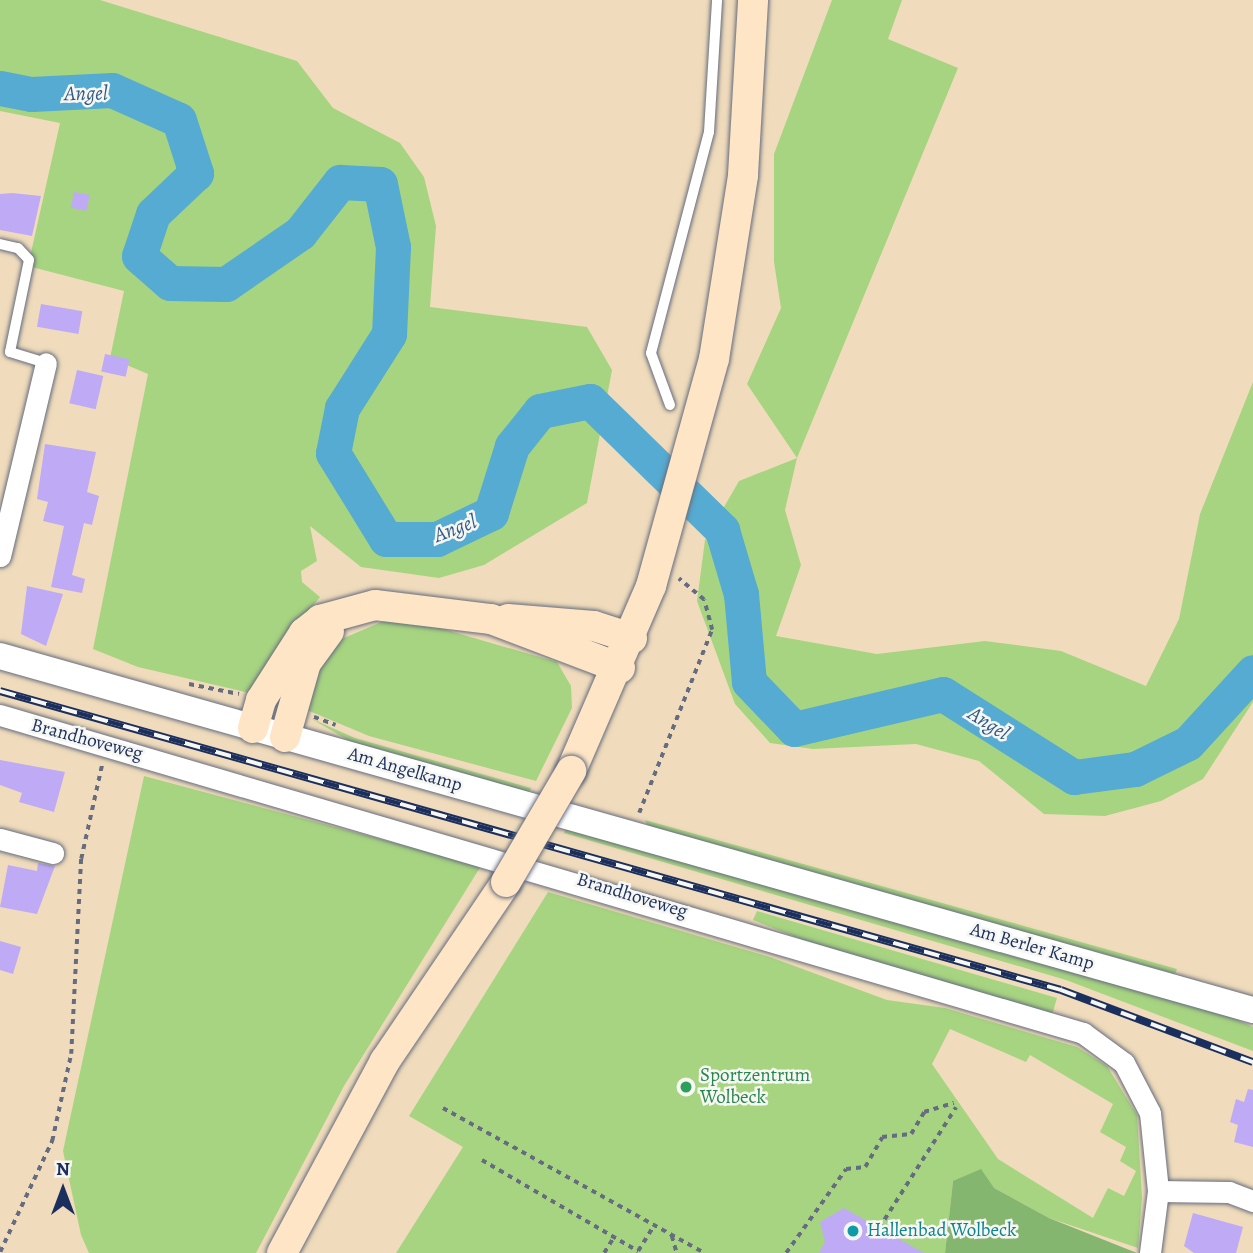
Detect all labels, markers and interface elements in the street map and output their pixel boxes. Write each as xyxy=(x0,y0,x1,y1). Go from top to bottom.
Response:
water label: Angel xyxy=(64,80,108,106)
water label: Angel xyxy=(430,508,480,548)
water label: Angel xyxy=(964,701,1014,745)
street label: Brandhoveweg xyxy=(29,714,145,766)
street label: Am Angelkamp xyxy=(345,743,465,797)
street label: Brandhoveweg xyxy=(574,868,690,924)
street label: Am Berler Kamp xyxy=(967,918,1097,976)
place label: Sportzentrum Wolbeck xyxy=(700,1065,810,1109)
marker: Sportzentrum Wolbeck xyxy=(678,1079,694,1095)
north arrow xyxy=(28,1155,98,1225)
text: N xyxy=(56,1156,70,1182)
place label: Hallenbad Wolbeck xyxy=(867,1220,1017,1242)
marker: Hallenbad Wolbeck xyxy=(845,1223,861,1239)

